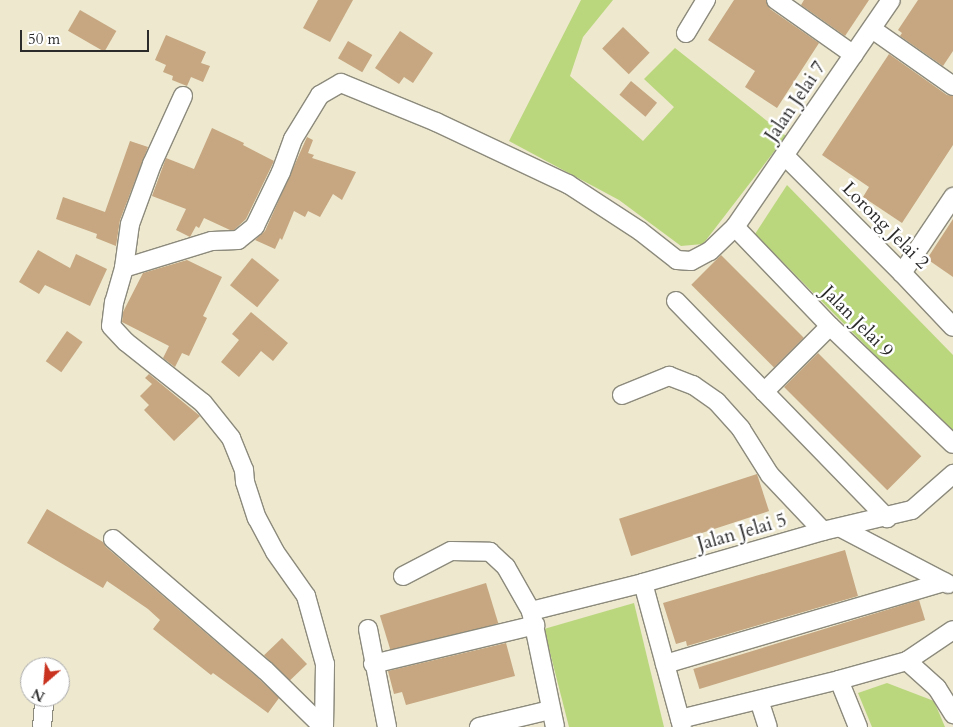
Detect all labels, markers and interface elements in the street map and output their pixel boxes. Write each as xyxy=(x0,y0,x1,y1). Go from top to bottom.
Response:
scale bar xyxy=(22,20,151,52)
text: 50 m xyxy=(28,29,60,49)
street label: Jalan Jelai 7 xyxy=(761,58,831,146)
street label: Lorong Jelai 2 xyxy=(837,178,933,274)
street label: Jalan Jelai 9 xyxy=(816,281,898,363)
street label: Jalan Jelai 5 xyxy=(695,509,789,557)
north arrow xyxy=(20,657,70,707)
text: N xyxy=(29,684,48,706)

